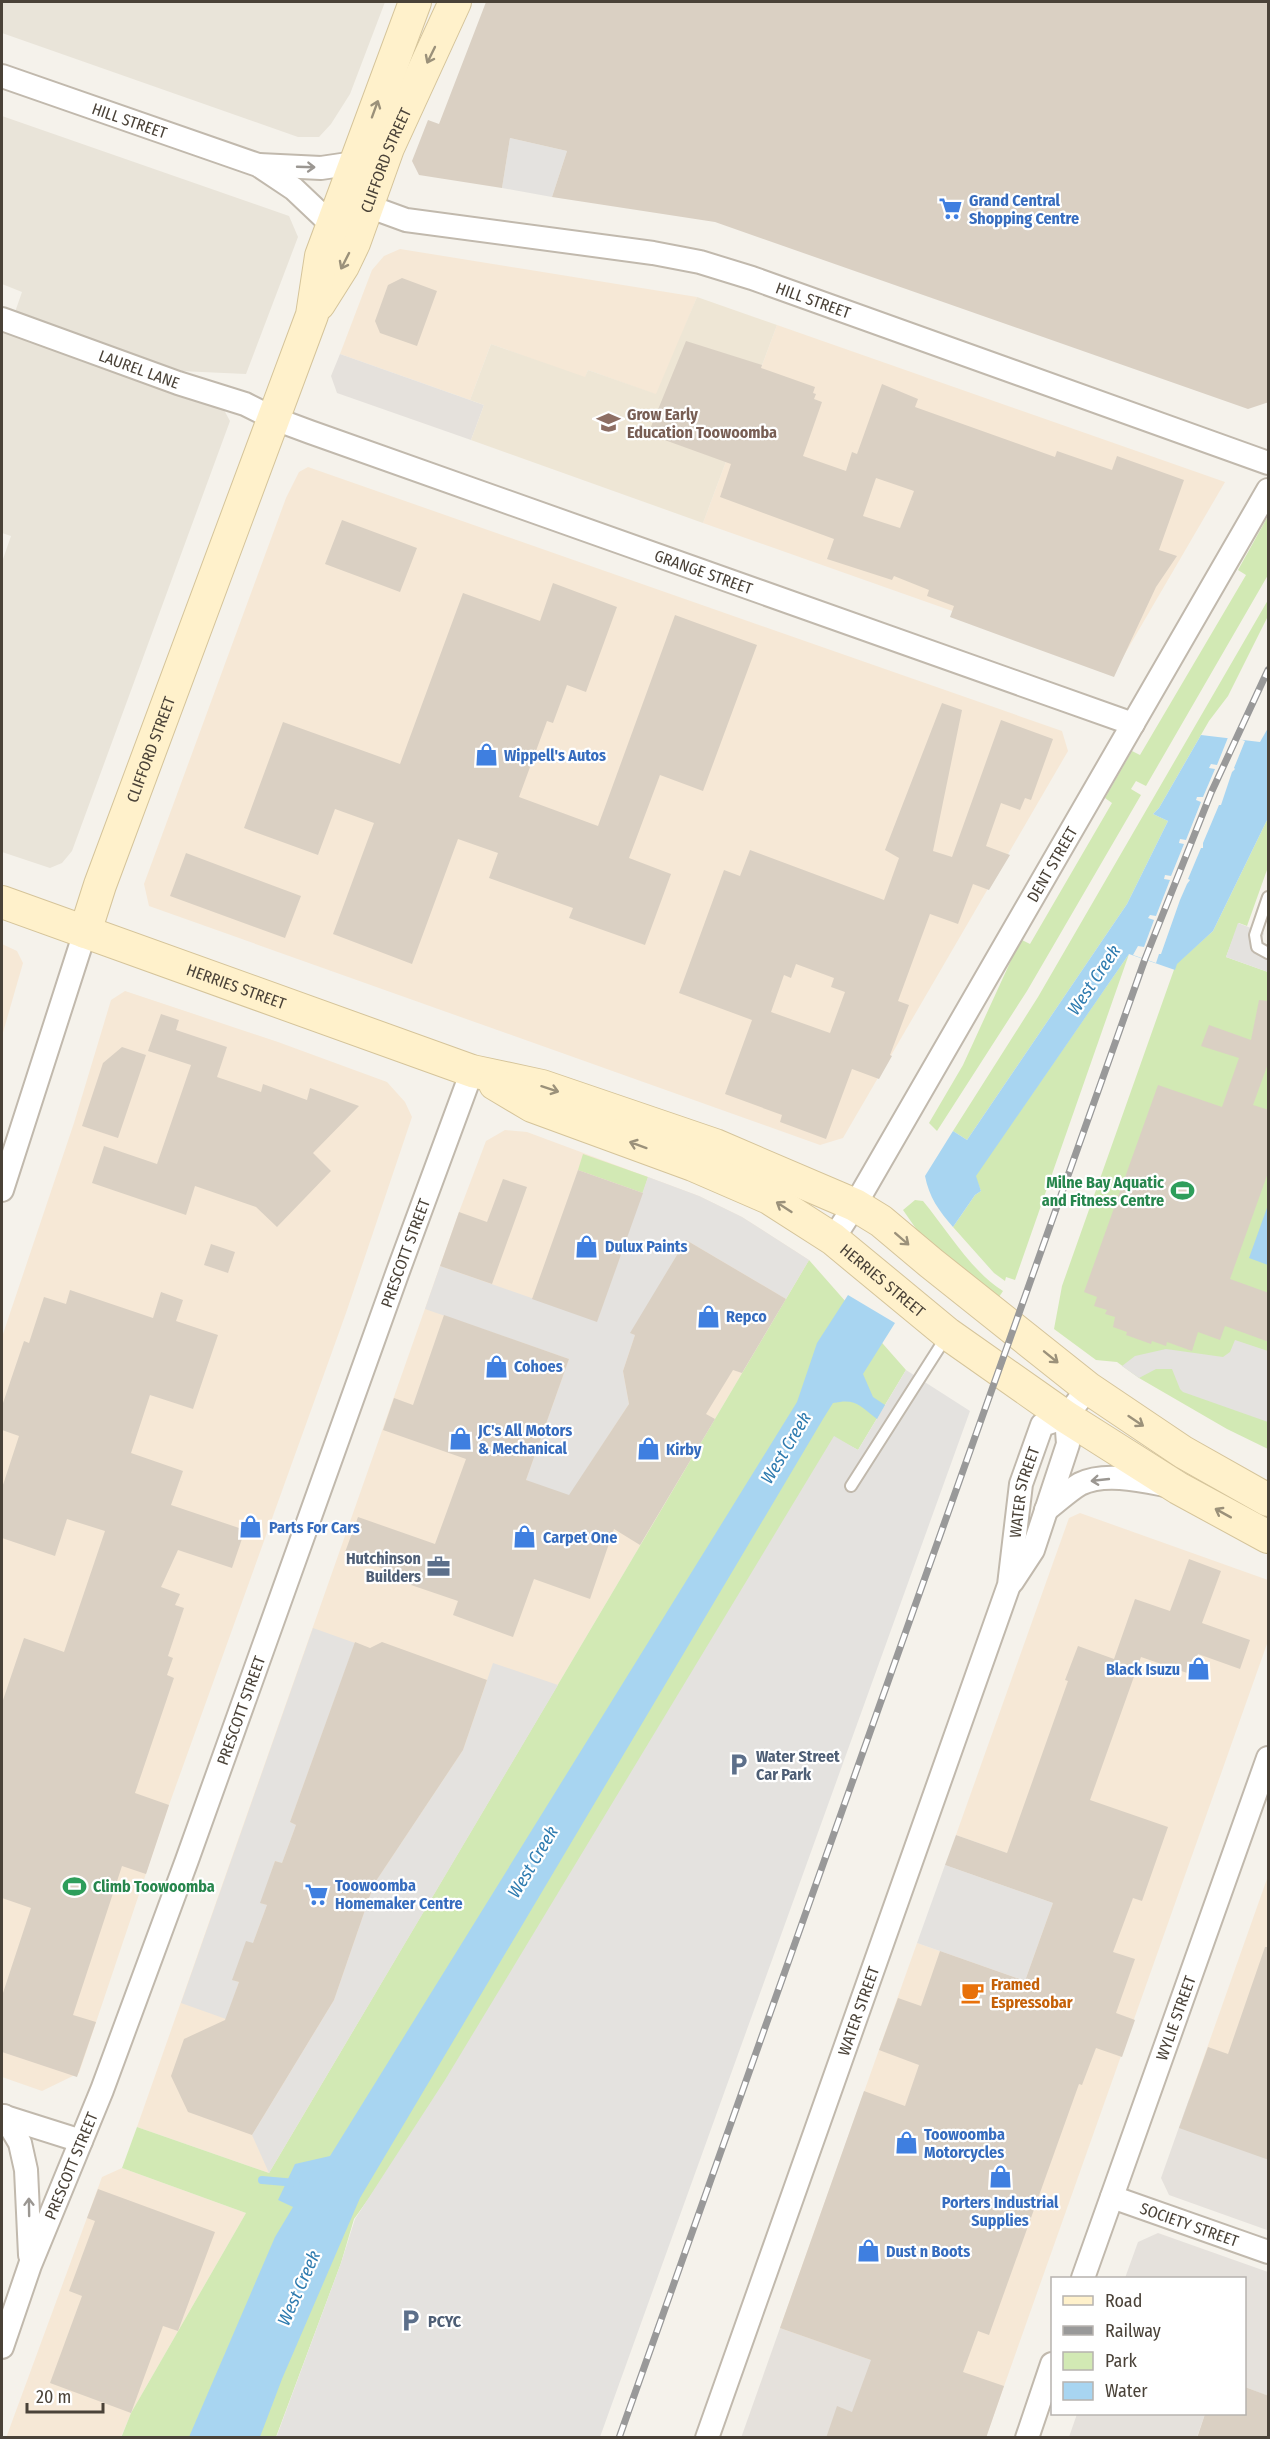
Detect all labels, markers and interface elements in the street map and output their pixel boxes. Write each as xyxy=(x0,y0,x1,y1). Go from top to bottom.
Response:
one-way arrow xyxy=(425,46,437,64)
street label: HILL STREET xyxy=(90,99,170,142)
one-way arrow xyxy=(370,100,381,118)
street label: CLIFFORD STREET xyxy=(356,104,415,215)
one-way arrow xyxy=(296,162,316,173)
place label: Grand Central Shopping Centre xyxy=(969,191,1079,228)
supermarket icon: Grand Central Shopping Centre xyxy=(938,196,964,222)
one-way arrow xyxy=(339,251,350,269)
street label: HILL STREET xyxy=(773,278,854,322)
street label: LAUREL LANE xyxy=(96,346,182,392)
place label: Grow Early Education Toowoomba xyxy=(627,405,777,442)
school or university icon: Grow Early Education Toowoomba xyxy=(596,410,622,436)
street label: GRANGE STREET xyxy=(652,546,756,598)
street label: CLIFFORD STREET xyxy=(122,693,179,805)
shop icon: Wippell's Autos xyxy=(473,742,499,768)
place label: Wippell's Autos xyxy=(504,746,606,765)
street label: DENT STREET xyxy=(1023,823,1081,905)
water label: West Creek xyxy=(1063,941,1125,1019)
street label: HERRIES STREET xyxy=(184,960,289,1013)
one-way arrow xyxy=(540,1084,558,1095)
one-way arrow xyxy=(629,1139,648,1150)
place label: Milne Bay Aquatic and Fitness Centre xyxy=(1042,1173,1164,1210)
sports icon: Milne Bay Aquatic and Fitness Centre xyxy=(1169,1178,1195,1204)
street label: PRESCOTT STREET xyxy=(376,1195,434,1310)
one-way arrow xyxy=(775,1201,792,1214)
one-way arrow xyxy=(894,1232,909,1246)
shop icon: Dulux Paints xyxy=(574,1233,600,1259)
place label: Dulux Paints xyxy=(605,1237,687,1256)
street label: HERRIES STREET xyxy=(837,1240,929,1321)
shop icon: Repco xyxy=(695,1303,721,1329)
place label: Repco xyxy=(726,1307,767,1326)
one-way arrow xyxy=(1043,1351,1059,1364)
shop icon: Cohoes xyxy=(483,1353,509,1379)
place label: Cohoes xyxy=(514,1357,563,1376)
water label: West Creek xyxy=(756,1408,816,1488)
one-way arrow xyxy=(1127,1416,1144,1428)
place label: JC's All Motors & Mechanical xyxy=(477,1421,572,1458)
shop icon: JC's All Motors & Mechanical xyxy=(447,1426,473,1452)
shop icon: Kirby xyxy=(635,1436,661,1462)
place label: Kirby xyxy=(666,1440,702,1459)
street label: WATER STREET xyxy=(1005,1443,1043,1539)
one-way arrow xyxy=(1090,1475,1110,1486)
one-way arrow xyxy=(1215,1507,1232,1519)
shop icon: Parts For Cars xyxy=(238,1514,264,1540)
place label: Parts For Cars xyxy=(269,1518,360,1537)
shop icon: Carpet One xyxy=(512,1524,538,1550)
place label: Carpet One xyxy=(543,1528,617,1547)
place label: Hutchinson Builders xyxy=(346,1549,421,1586)
office icon: Hutchinson Builders xyxy=(426,1554,452,1580)
street label: PRESCOTT STREET xyxy=(212,1653,269,1768)
shop icon: Black Isuzu xyxy=(1185,1656,1211,1682)
place label: Black Isuzu xyxy=(1106,1660,1180,1679)
place label: Water Street Car Park xyxy=(756,1747,840,1784)
parking icon: Water Street Car Park xyxy=(725,1752,751,1778)
water label: West Creek xyxy=(503,1822,563,1902)
sports icon: Climb Toowoomba xyxy=(62,1873,88,1899)
place label: Toowoomba Homemaker Centre xyxy=(335,1876,463,1913)
place label: Climb Toowoomba xyxy=(93,1877,215,1896)
supermarket icon: Toowoomba Homemaker Centre xyxy=(304,1881,330,1907)
street label: WATER STREET xyxy=(834,1963,883,2058)
street label: WYLIE STREET xyxy=(1152,1972,1200,2063)
place label: Framed Espressobar xyxy=(991,1975,1073,2012)
cafe icon: Framed Espressobar xyxy=(960,1980,986,2006)
street label: PRESCOTT STREET xyxy=(40,2109,102,2222)
place label: Toowoomba Motorcycles xyxy=(924,2125,1005,2162)
shop icon: Toowoomba Motorcycles xyxy=(893,2130,919,2156)
shop icon: Porters Industrial Supplies xyxy=(987,2164,1013,2190)
place label: Porters Industrial Supplies xyxy=(942,2193,1059,2230)
one-way arrow xyxy=(24,2197,35,2217)
street label: SOCIETY STREET xyxy=(1138,2198,1242,2251)
shop icon: Dust n Boots xyxy=(855,2238,881,2264)
place label: Dust n Boots xyxy=(886,2242,970,2261)
water label: West Creek xyxy=(273,2247,325,2329)
legend xyxy=(1051,2277,1246,2415)
text: Road xyxy=(1105,2290,1142,2312)
parking icon: PCYC xyxy=(397,2308,423,2334)
place label: PCYC xyxy=(428,2312,462,2331)
text: Railway xyxy=(1105,2320,1161,2342)
text: Park xyxy=(1105,2350,1138,2372)
scale bar xyxy=(27,2376,104,2414)
text: Water xyxy=(1105,2380,1148,2402)
text: 20 m xyxy=(36,2386,71,2408)

